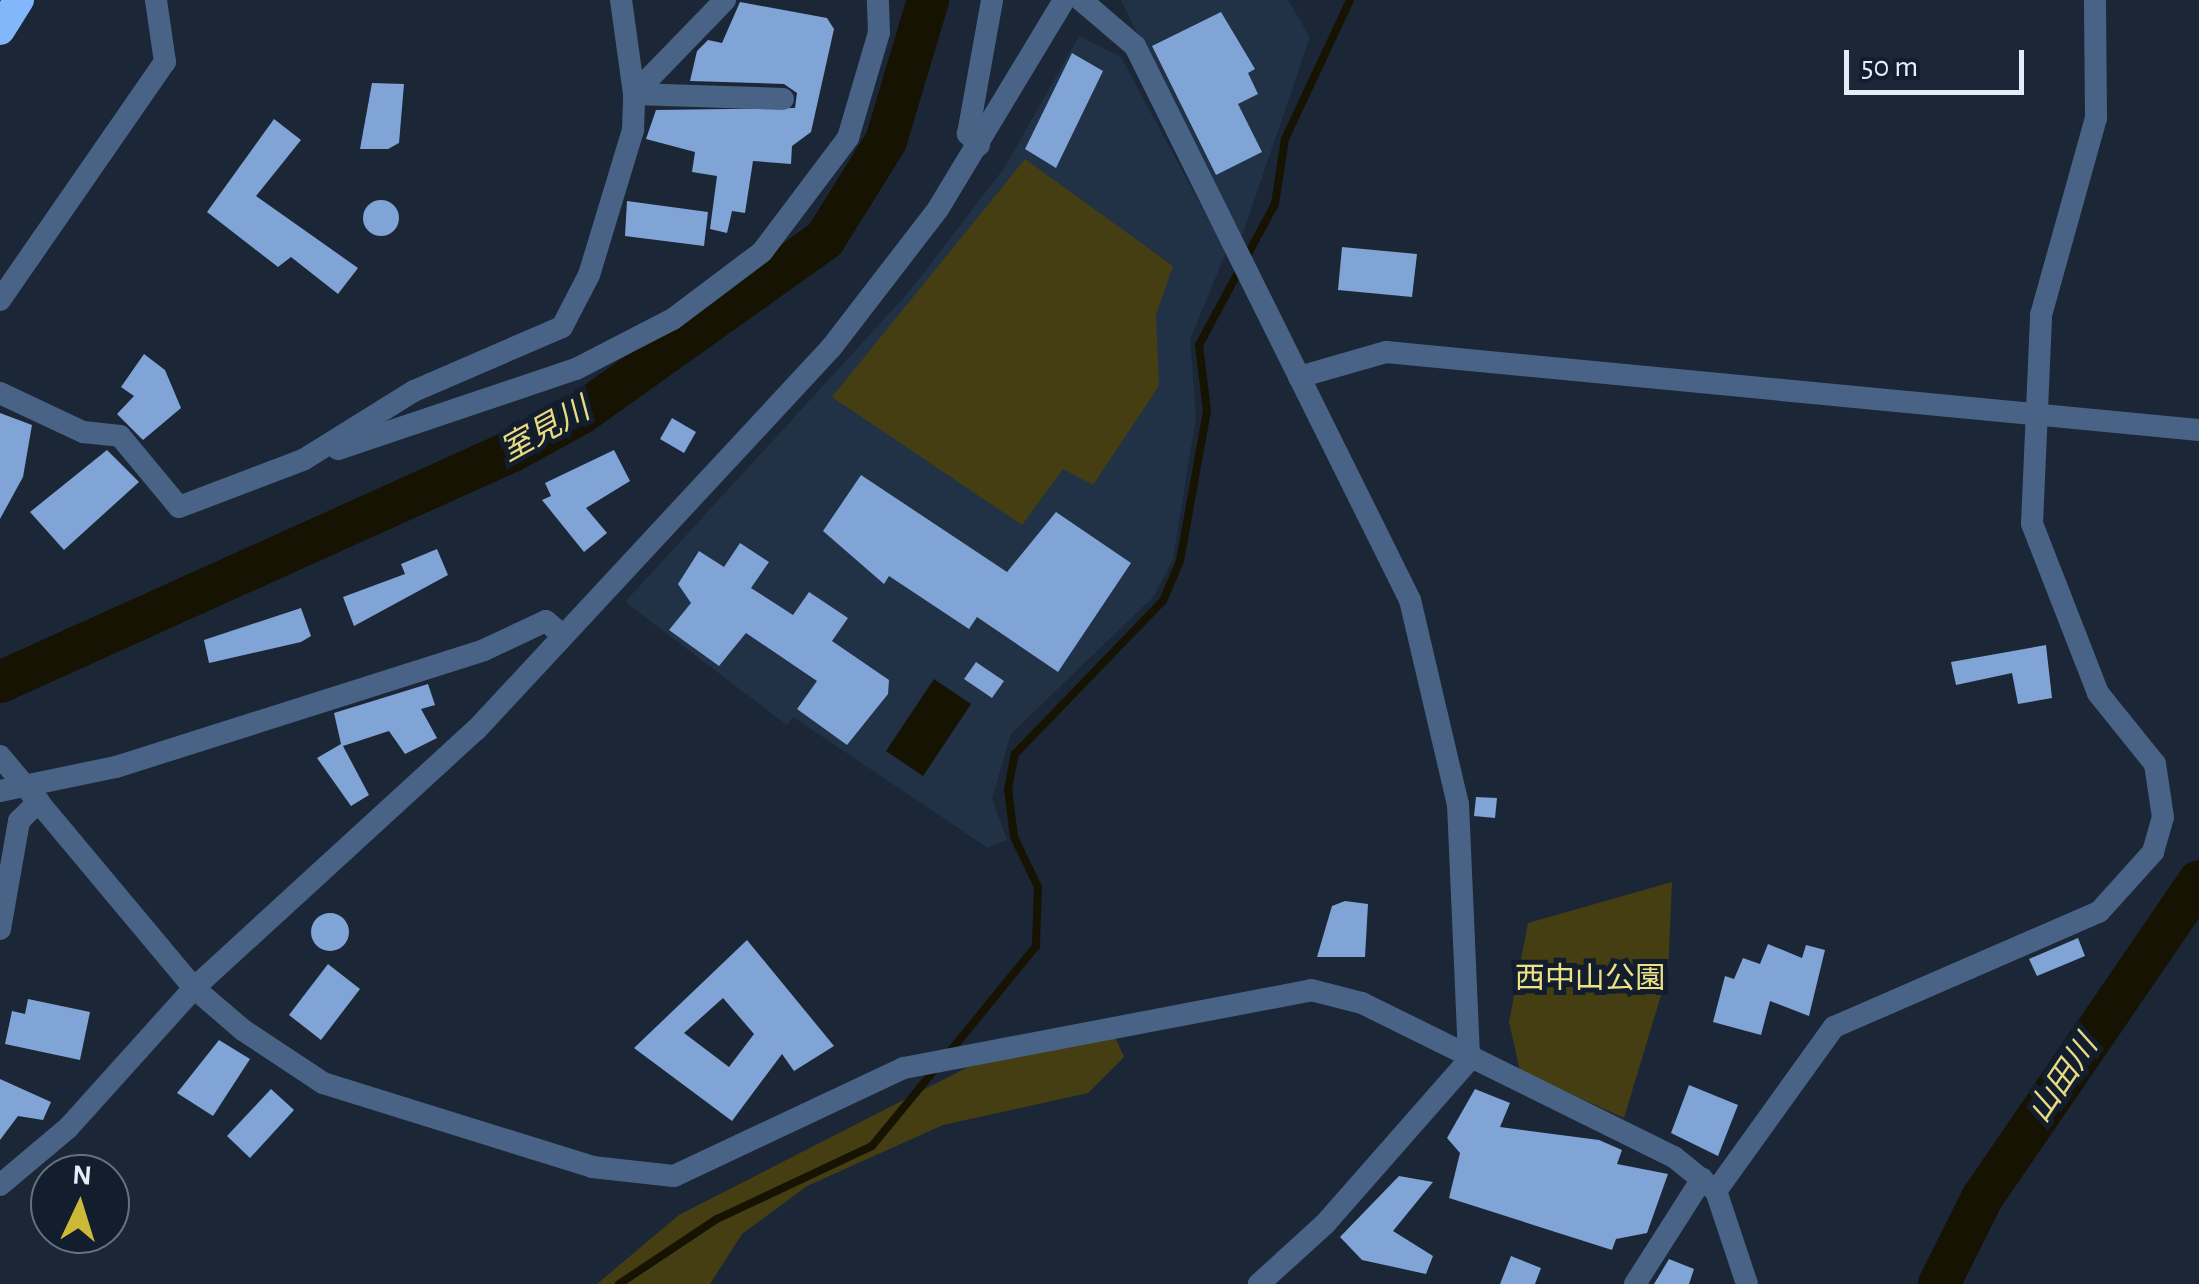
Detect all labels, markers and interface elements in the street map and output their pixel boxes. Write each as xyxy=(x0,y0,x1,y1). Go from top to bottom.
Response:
scale bar xyxy=(1849,30,2029,92)
text: 50 m xyxy=(1861,52,1918,82)
water label: 室見川 xyxy=(494,390,596,470)
park label: 西中山公園 xyxy=(1515,961,1665,997)
water label: 山田川 xyxy=(2020,1028,2106,1130)
north arrow xyxy=(30,1154,130,1254)
text: N xyxy=(71,1161,93,1191)

